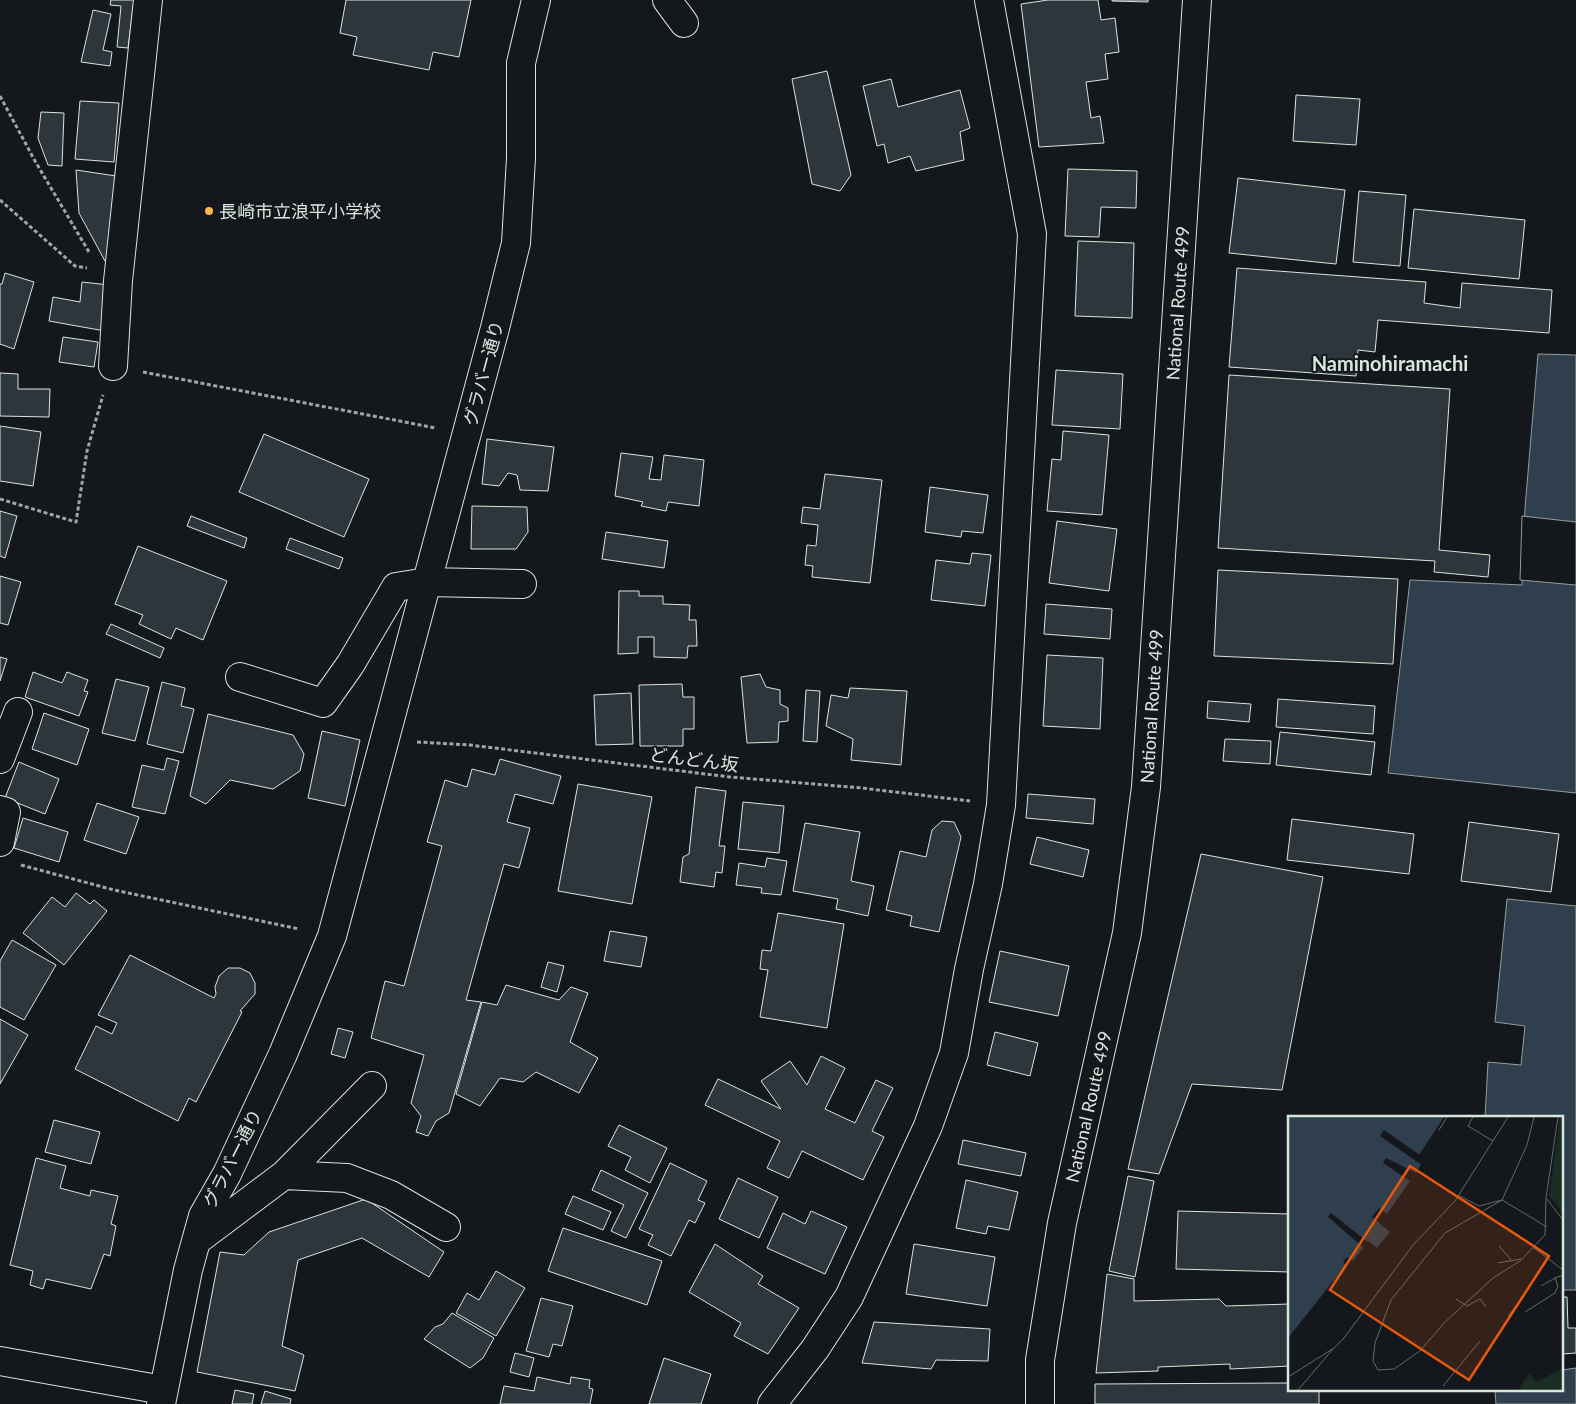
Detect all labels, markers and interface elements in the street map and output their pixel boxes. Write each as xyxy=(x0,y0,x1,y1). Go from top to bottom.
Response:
place label: 長崎市立浪平小学校 xyxy=(219,200,381,222)
marker: 長崎市立浪平小学校 xyxy=(203,205,215,217)
street label: National Route 499 xyxy=(1161,225,1193,381)
street label: グラバー通り xyxy=(458,318,508,428)
district label: Naminohiramachi xyxy=(1312,351,1468,375)
street label: National Route 499 xyxy=(1135,629,1167,784)
street label: どんどん坂 xyxy=(648,743,740,775)
street label: National Route 499 xyxy=(1060,1029,1116,1184)
street label: グラバー通り xyxy=(198,1105,266,1211)
inset map xyxy=(1288,1116,1564,1392)

